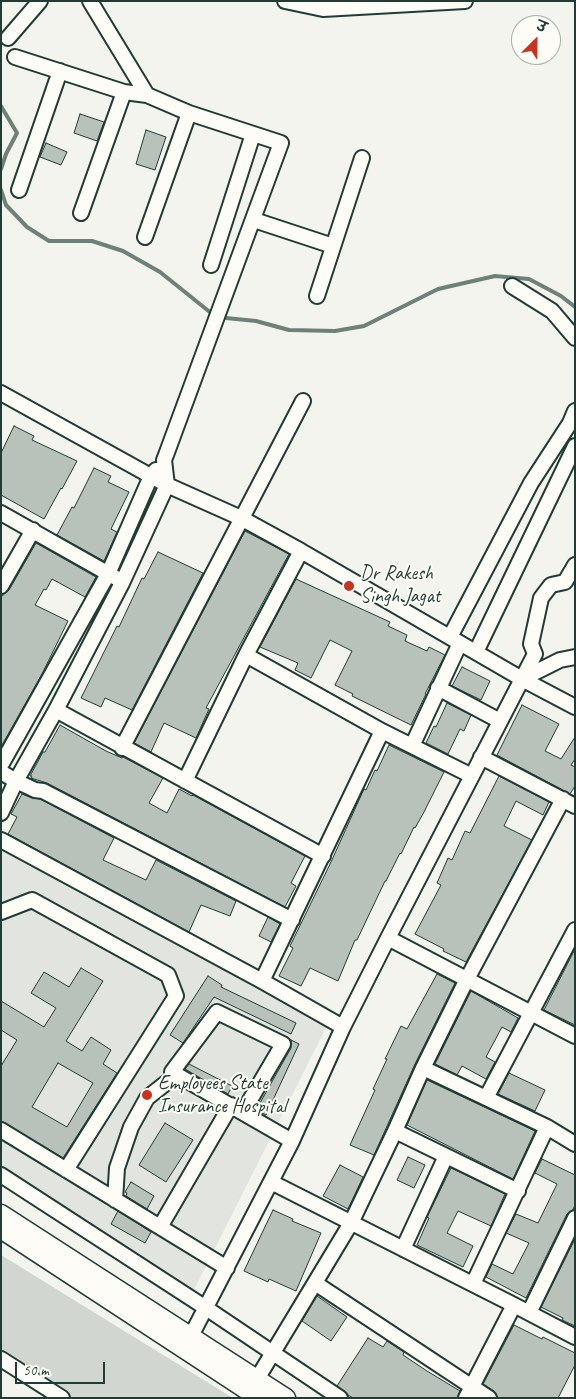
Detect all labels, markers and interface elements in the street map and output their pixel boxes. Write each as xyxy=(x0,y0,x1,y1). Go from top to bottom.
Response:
north arrow xyxy=(511,15,561,65)
text: उ xyxy=(534,17,549,36)
place label: Dr Rakesh Singh Jagat xyxy=(360,562,440,609)
marker: Dr Rakesh Singh Jagat xyxy=(342,579,356,593)
place label: Employees State Insurance Hospital xyxy=(158,1072,286,1119)
marker: Employees State Insurance Hospital xyxy=(140,1088,154,1102)
scale bar xyxy=(18,1352,108,1384)
text: 50 m xyxy=(23,1361,49,1380)

